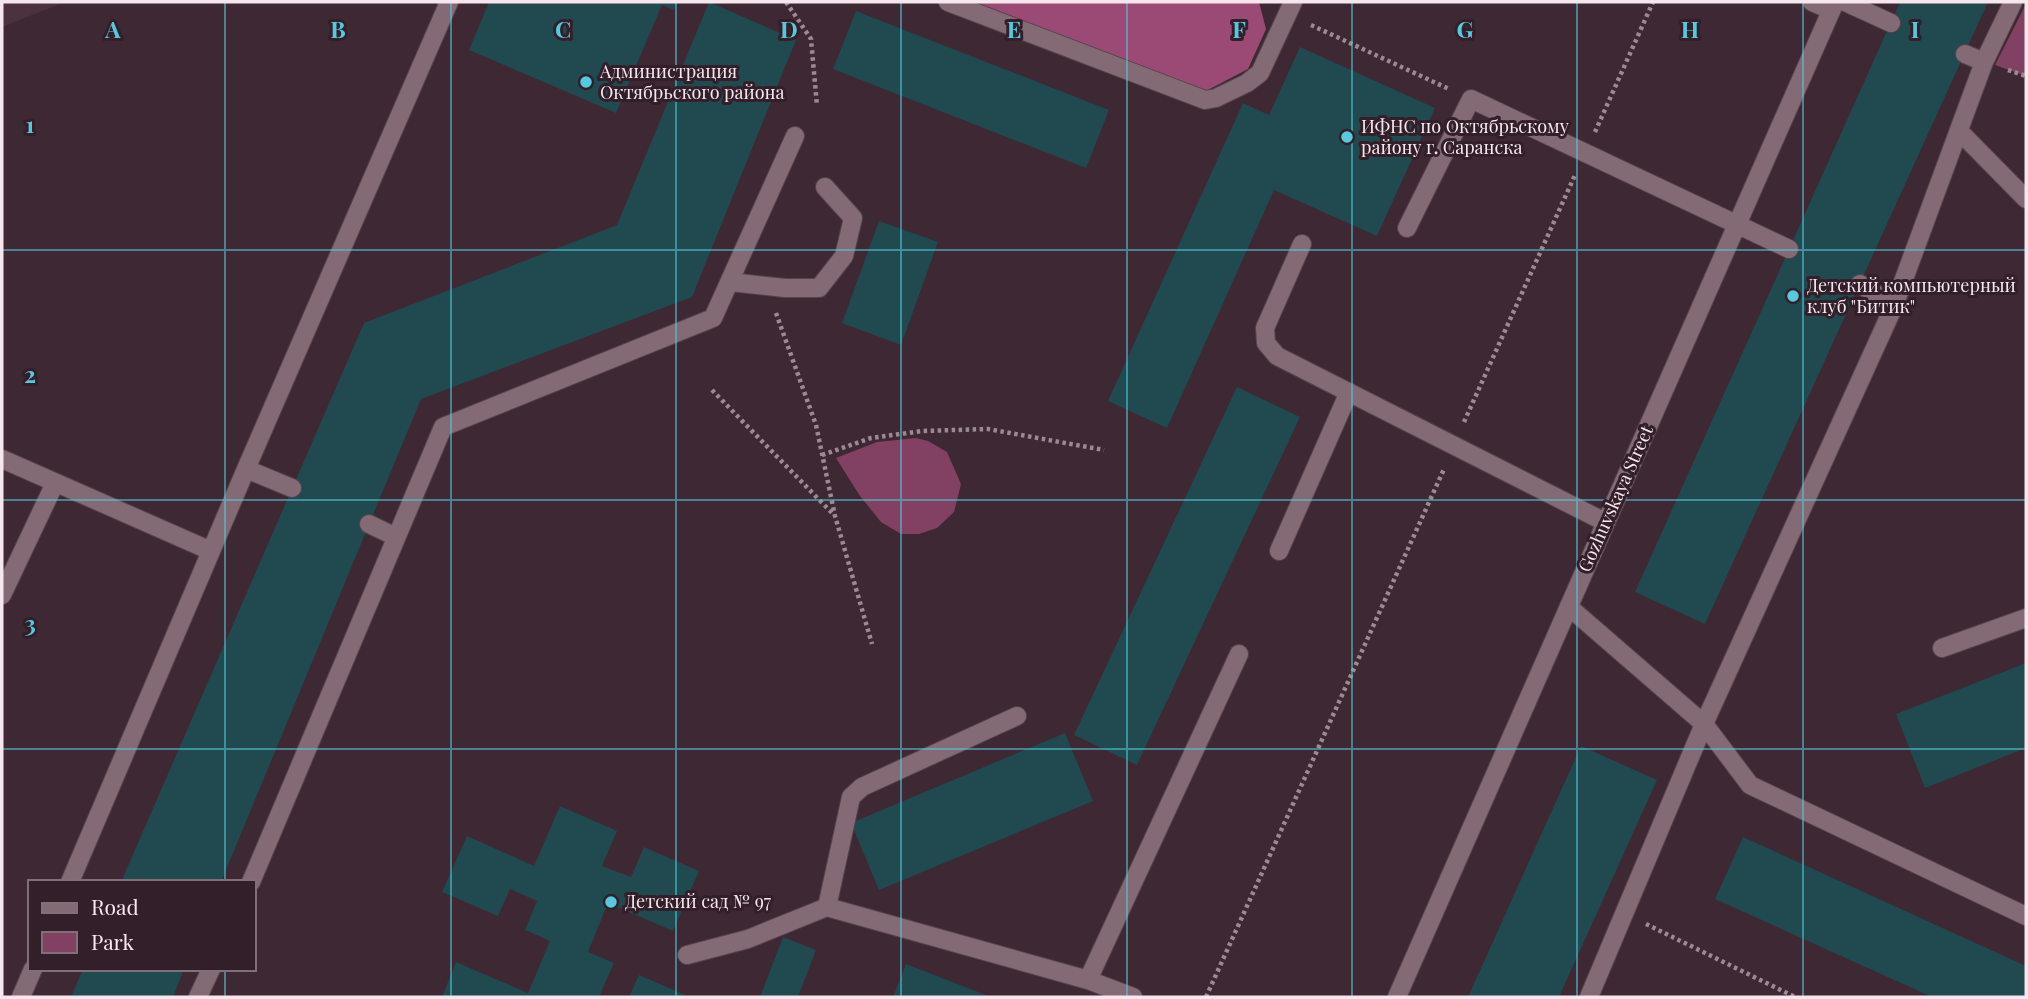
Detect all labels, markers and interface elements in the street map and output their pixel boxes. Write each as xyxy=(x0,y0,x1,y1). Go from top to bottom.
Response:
text: A xyxy=(104,13,121,44)
text: B xyxy=(330,13,346,44)
text: C xyxy=(555,13,571,44)
text: D xyxy=(780,13,798,44)
text: E xyxy=(1007,13,1021,44)
text: F xyxy=(1232,13,1246,44)
text: G xyxy=(1457,13,1474,44)
text: H xyxy=(1681,13,1699,44)
text: I xyxy=(1911,13,1919,44)
place label: Администрация Октябрьского района xyxy=(599,59,785,104)
marker: Администрация Октябрьского района xyxy=(578,74,594,90)
text: 1 xyxy=(26,108,35,139)
place label: ИФНС по Октябрьскому району г. Саранска xyxy=(1361,114,1569,159)
marker: ИФНС по Октябрьскому району г. Саранска xyxy=(1339,129,1355,145)
place label: Детский компьютерный клуб "Битик" xyxy=(1807,273,2016,318)
marker: Детский компьютерный клуб "Битик" xyxy=(1785,288,1801,304)
text: 2 xyxy=(24,358,36,389)
street label: Gozhuvskaya Street xyxy=(1572,421,1658,576)
text: 3 xyxy=(24,607,36,638)
legend xyxy=(28,880,256,971)
place label: Детский сад № 97 xyxy=(625,889,772,913)
text: Road xyxy=(91,892,139,920)
marker: Детский сад № 97 xyxy=(603,894,619,910)
text: Park xyxy=(91,927,135,955)

